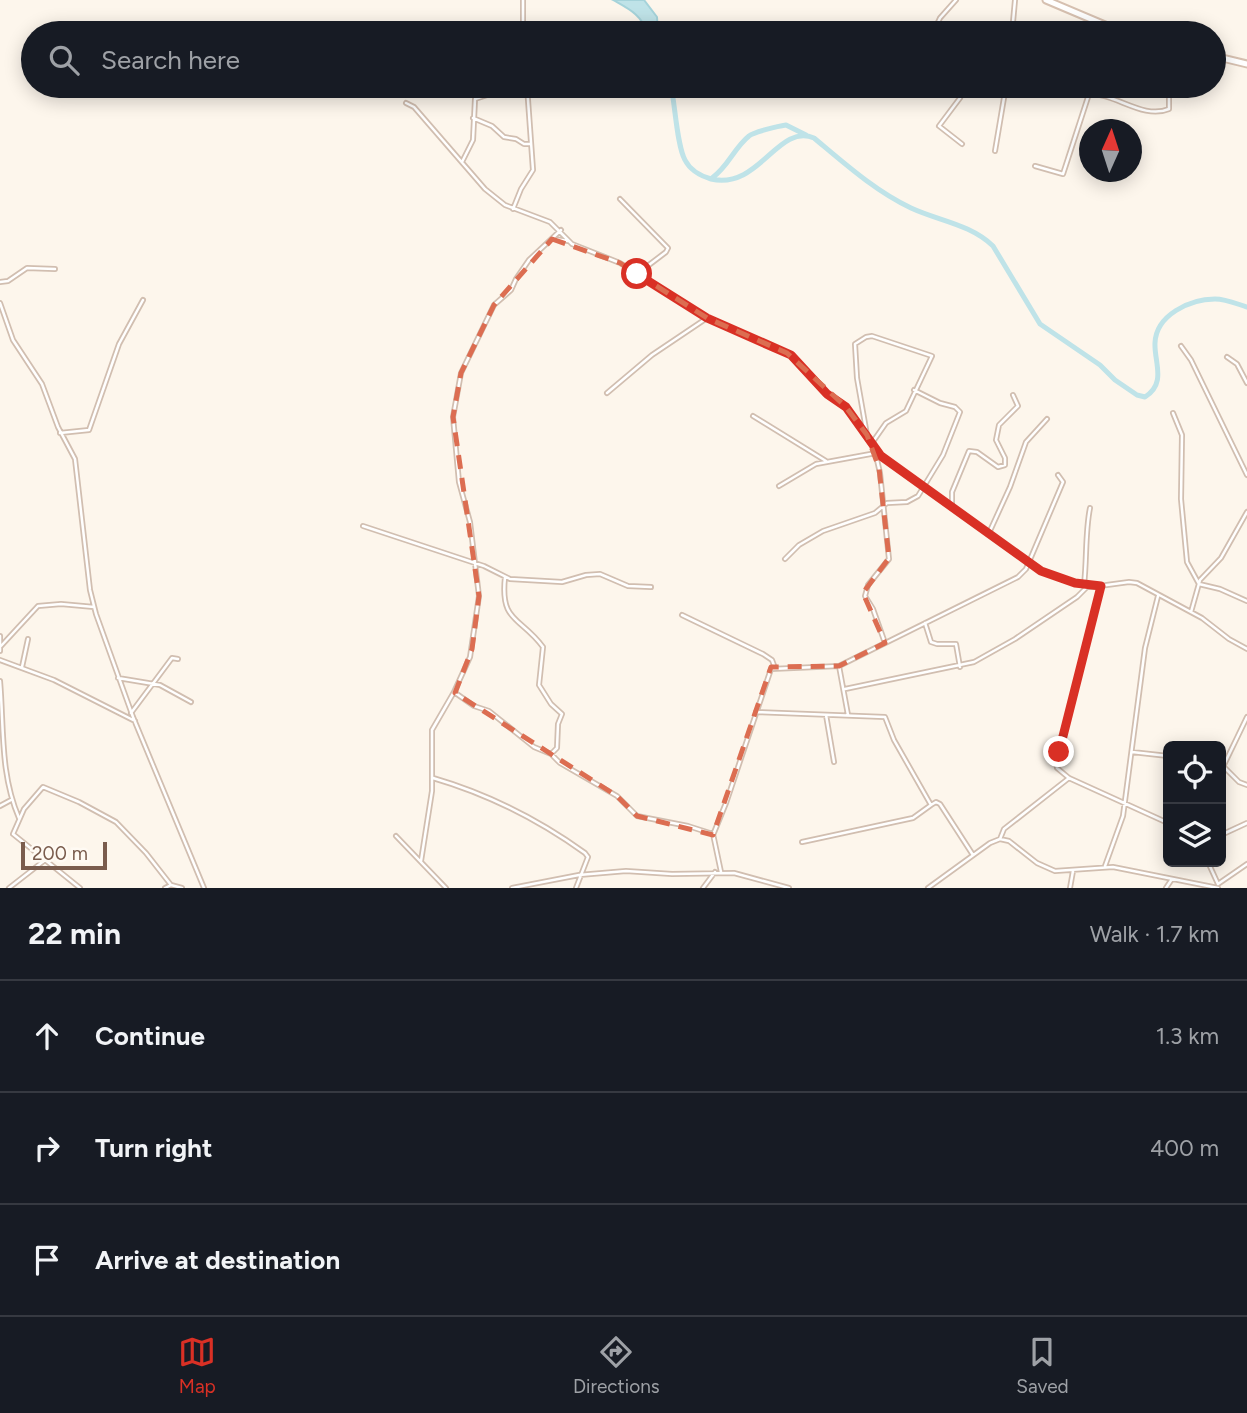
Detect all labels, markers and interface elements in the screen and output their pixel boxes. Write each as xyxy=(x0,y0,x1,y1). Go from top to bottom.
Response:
search box xyxy=(21,21,1226,98)
icon: search xyxy=(45,41,83,79)
text: Search here xyxy=(101,44,240,76)
north arrow xyxy=(1079,119,1142,182)
route start xyxy=(621,258,652,289)
route end xyxy=(1043,736,1074,767)
map controls xyxy=(1163,741,1226,867)
button: locate xyxy=(1163,741,1226,804)
button: layers xyxy=(1163,804,1226,867)
scale bar xyxy=(21,839,107,871)
text: 200 m xyxy=(32,842,88,865)
text: 22 min xyxy=(28,915,121,952)
text: Walk · 1.7 km xyxy=(1090,920,1219,948)
icon: ahead xyxy=(28,1017,66,1055)
text: Continue xyxy=(95,1020,205,1052)
text: 1.3 km xyxy=(1156,1022,1219,1050)
icon: right xyxy=(28,1129,66,1167)
text: Turn right xyxy=(95,1132,212,1164)
text: 400 m xyxy=(1150,1134,1219,1162)
icon: arrive xyxy=(28,1241,66,1279)
text: Arrive at destination xyxy=(95,1244,340,1276)
tab: Map xyxy=(178,1333,216,1398)
tab: Directions xyxy=(573,1333,660,1398)
tab: Saved xyxy=(1016,1333,1069,1398)

